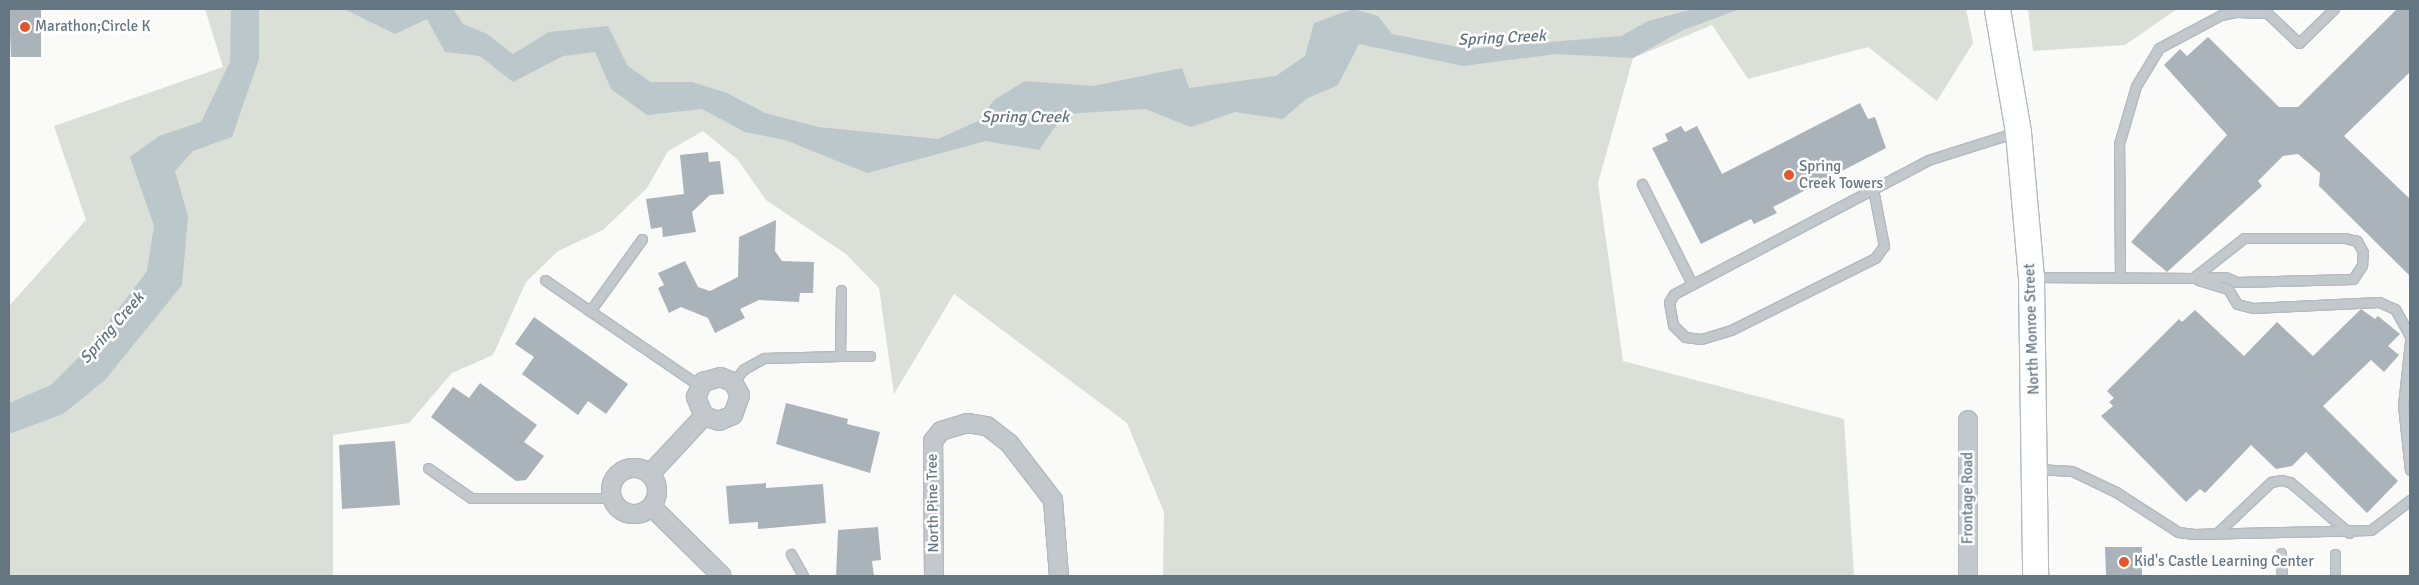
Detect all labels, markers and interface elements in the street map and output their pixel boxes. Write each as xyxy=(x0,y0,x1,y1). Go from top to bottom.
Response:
place label: Marathon;Circle K xyxy=(35,18,150,36)
marker: Marathon;Circle K xyxy=(19,21,31,33)
water label: Spring Creek xyxy=(1458,26,1546,50)
water label: Spring Creek xyxy=(981,107,1069,127)
place label: Spring Creek Towers xyxy=(1799,157,1883,192)
marker: Spring Creek Towers xyxy=(1783,169,1795,181)
street label: North Monroe Street xyxy=(2021,263,2043,395)
water label: Spring Creek xyxy=(76,289,148,367)
street label: Frontage Road xyxy=(1959,452,1977,544)
street label: North Pine Tree xyxy=(923,453,943,553)
place label: Kid's Castle Learning Center xyxy=(2134,553,2314,571)
marker: Kid's Castle Learning Center xyxy=(2118,556,2130,568)

